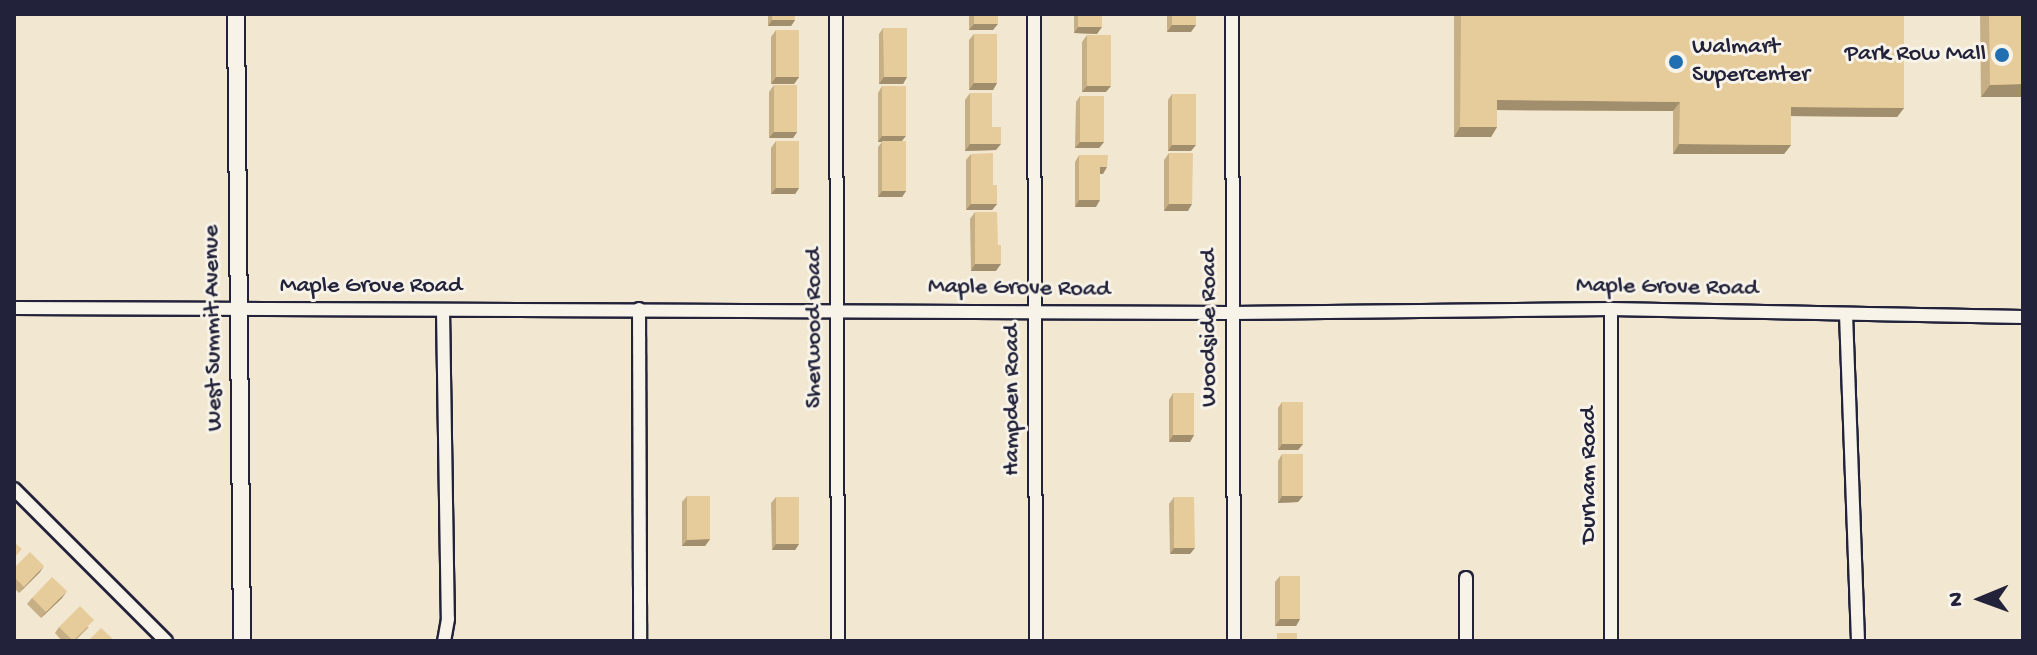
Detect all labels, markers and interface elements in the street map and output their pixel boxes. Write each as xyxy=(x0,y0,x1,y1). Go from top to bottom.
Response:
place label: Walmart Supercenter xyxy=(1692,34,1810,90)
place label: Park Row Mall xyxy=(1845,41,1986,69)
marker: Park Row Mall xyxy=(1993,46,2011,64)
marker: Walmart Supercenter xyxy=(1667,53,1685,71)
street label: West Summit Avenue xyxy=(198,225,230,431)
street label: Sherwood Road xyxy=(801,248,829,408)
street label: Woodside Road xyxy=(1196,249,1224,407)
street label: Maple Grove Road xyxy=(1576,272,1758,304)
street label: Maple Grove Road xyxy=(280,273,462,301)
street label: Maple Grove Road xyxy=(928,273,1110,305)
street label: Hampden Road xyxy=(999,324,1027,476)
street label: Durham Road xyxy=(1576,407,1604,543)
north arrow xyxy=(1941,559,2021,639)
text: N xyxy=(1944,592,1970,607)

